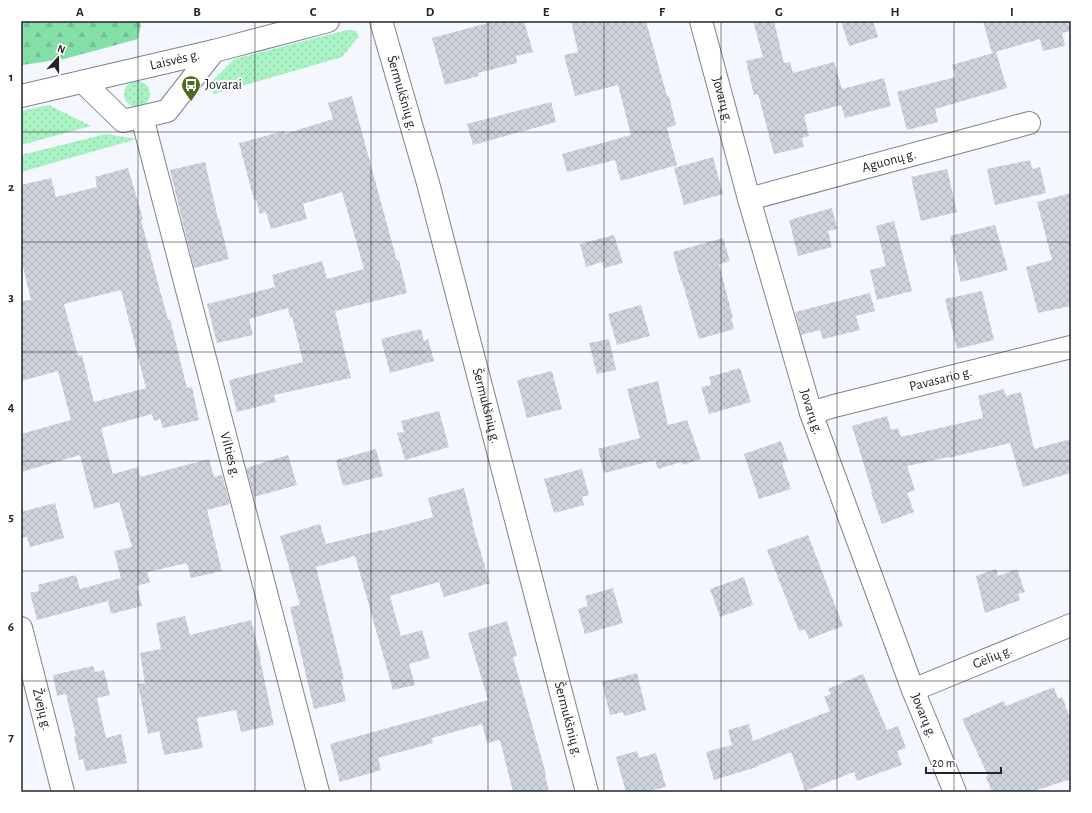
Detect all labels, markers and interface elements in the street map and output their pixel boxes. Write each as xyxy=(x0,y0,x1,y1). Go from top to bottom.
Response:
text: A xyxy=(76,6,84,19)
text: B xyxy=(193,6,201,19)
text: C xyxy=(310,6,317,19)
text: D xyxy=(426,6,435,19)
text: E xyxy=(543,6,550,19)
text: F xyxy=(659,6,666,19)
text: G xyxy=(775,6,783,19)
text: H xyxy=(890,6,900,19)
text: I xyxy=(1010,6,1014,19)
north arrow xyxy=(38,38,78,78)
text: N xyxy=(56,43,67,56)
street label: Laisvės g. xyxy=(149,48,201,73)
street label: Šermukšnių g. xyxy=(384,53,419,132)
text: 1 xyxy=(9,71,13,84)
bus stop icon: Jovarai xyxy=(180,74,202,102)
street label: Jovarų g. xyxy=(709,76,735,125)
place label: Jovarai xyxy=(205,78,242,92)
street label: Aguonų g. xyxy=(860,147,918,175)
text: 2 xyxy=(8,181,14,194)
text: 3 xyxy=(8,291,14,304)
street label: Pavasario g. xyxy=(908,365,973,394)
street label: Šermukšnių g. xyxy=(470,366,503,445)
street label: Jovarų g. xyxy=(797,387,825,436)
text: 4 xyxy=(8,401,15,414)
street label: Vilties g. xyxy=(217,430,243,479)
text: 5 xyxy=(8,511,14,524)
text: 6 xyxy=(8,621,14,634)
street label: Gėlių g. xyxy=(971,643,1014,672)
street label: Šermukšnių g. xyxy=(551,680,585,759)
street label: Žvejų g. xyxy=(30,687,54,732)
street label: Jovarų g. xyxy=(908,691,939,740)
text: 7 xyxy=(8,731,14,744)
scale bar xyxy=(926,749,1001,775)
text: 20 m xyxy=(932,757,955,769)

